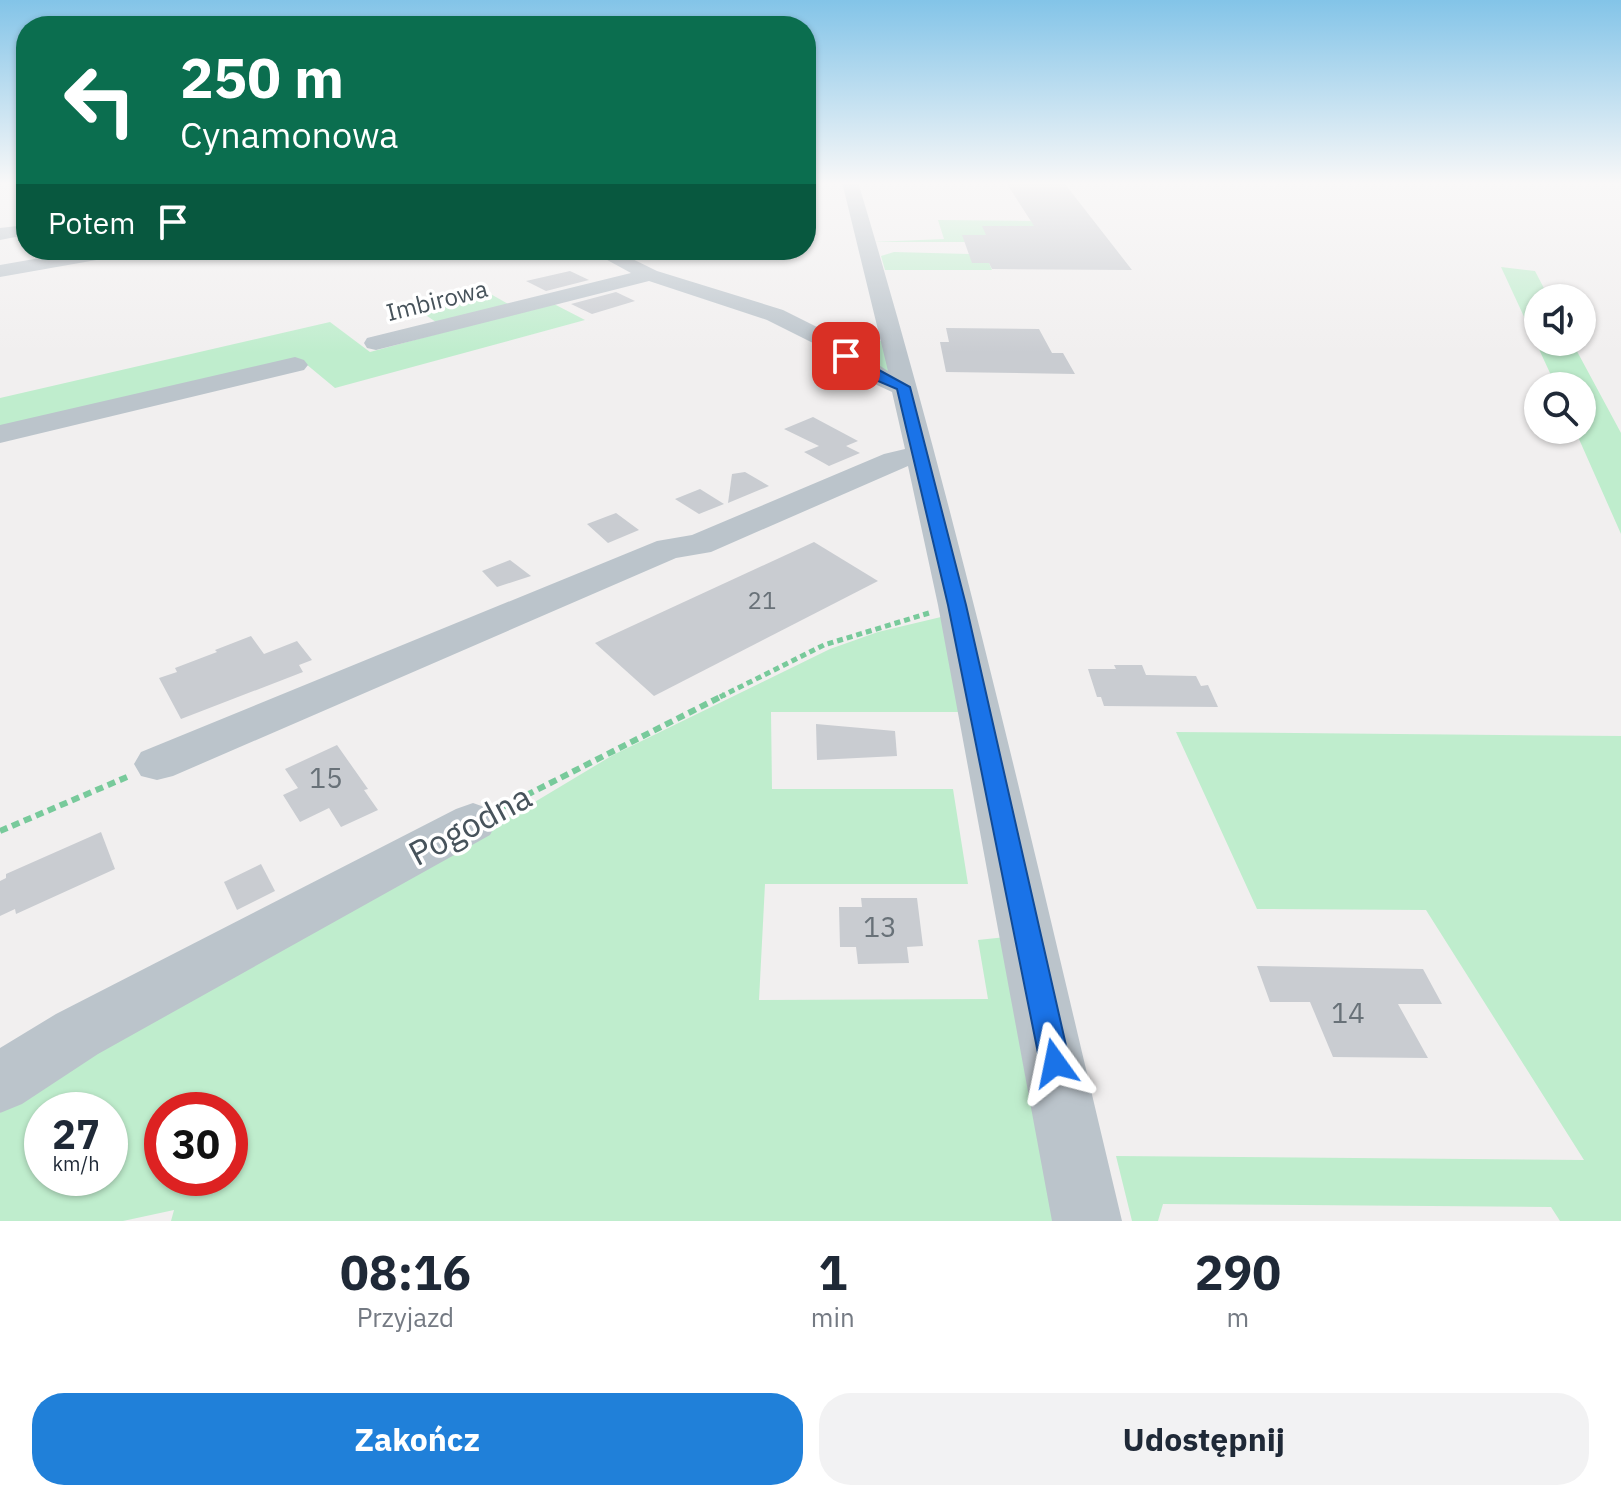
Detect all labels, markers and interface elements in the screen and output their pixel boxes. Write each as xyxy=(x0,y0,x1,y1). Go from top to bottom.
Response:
text: 250 m xyxy=(180,41,344,113)
icon: left xyxy=(48,48,152,152)
text: Cynamonowa xyxy=(180,111,399,158)
icon: arrive xyxy=(151,200,195,244)
text: Potem xyxy=(48,203,135,242)
street label: Imbirowa xyxy=(383,272,491,328)
map controls xyxy=(1524,284,1596,444)
button: sound xyxy=(1524,284,1596,356)
pin xyxy=(812,322,880,390)
icon: arrive xyxy=(824,334,868,378)
button: search xyxy=(1524,372,1596,444)
house number: 21 xyxy=(748,584,776,616)
house number: 15 xyxy=(309,759,343,796)
street label: Pogodna xyxy=(401,773,539,875)
house number: 13 xyxy=(863,908,897,945)
house number: 14 xyxy=(1331,994,1365,1031)
position arrow xyxy=(1013,1021,1097,1105)
speed limit sign: 30 xyxy=(144,1092,248,1196)
text: 27 xyxy=(52,1108,100,1160)
text: km/h xyxy=(52,1150,100,1177)
text: 08:16 xyxy=(340,1241,471,1303)
text: 1 xyxy=(818,1241,847,1303)
text: 290 xyxy=(1195,1241,1281,1303)
text: Przyjazd xyxy=(357,1300,454,1334)
text: min xyxy=(811,1300,855,1334)
text: m xyxy=(1227,1300,1249,1334)
button: Zakończ xyxy=(32,1393,803,1485)
button: Udostępnij xyxy=(819,1393,1589,1485)

